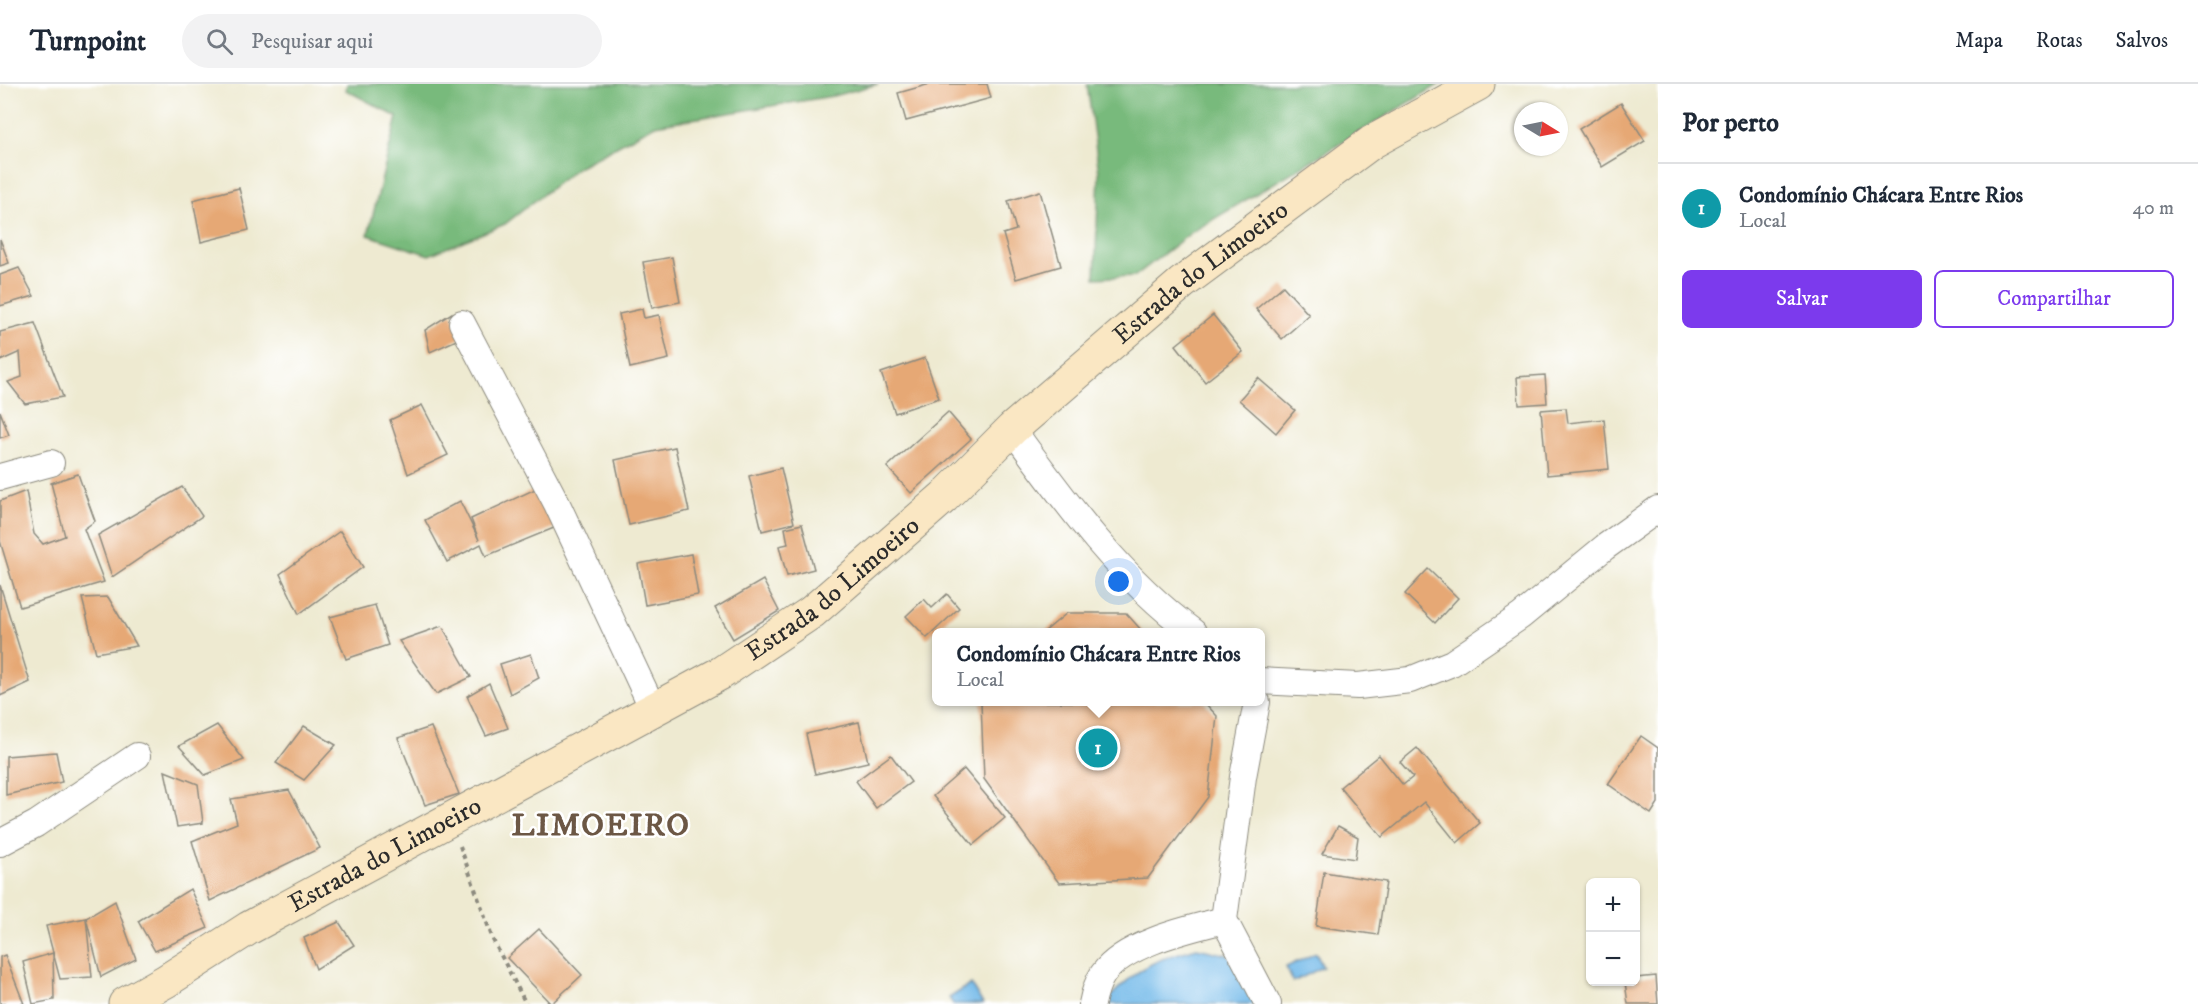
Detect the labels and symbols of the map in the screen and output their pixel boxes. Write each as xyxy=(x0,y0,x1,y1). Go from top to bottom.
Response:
north arrow xyxy=(1514,102,1568,156)
street label: Estrada do Limoeiro xyxy=(1106,193,1295,352)
street label: Estrada do Limoeiro xyxy=(739,509,927,668)
your location xyxy=(1104,567,1133,596)
pin: 1 xyxy=(1078,726,1118,770)
street label: Estrada do Limoeiro xyxy=(283,789,487,920)
district label: LIMOEIRO xyxy=(511,806,691,846)

